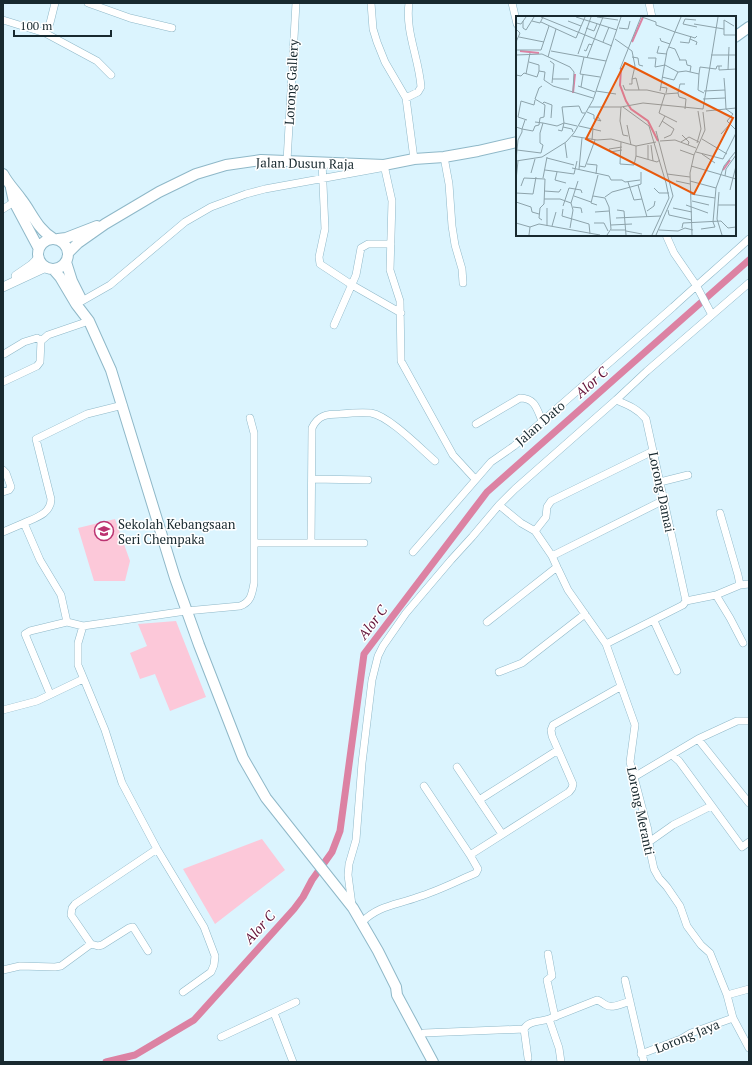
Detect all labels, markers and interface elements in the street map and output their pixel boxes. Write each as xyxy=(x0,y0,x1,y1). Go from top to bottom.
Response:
scale bar xyxy=(14,12,111,38)
inset map xyxy=(516,16,736,236)
text: 100 m xyxy=(20,18,53,33)
street label: Lorong Gallery xyxy=(280,38,302,125)
street label: Jalan Dusun Raja xyxy=(256,153,355,173)
water label: Alor C xyxy=(570,361,612,402)
street label: Jalan Dato xyxy=(511,396,569,450)
street label: Lorong Damai xyxy=(645,450,679,534)
place label: Sekolah Kebangsaan Seri Chempaka xyxy=(118,515,236,548)
school or university icon: Sekolah Kebangsaan Seri Chempaka xyxy=(93,520,115,542)
water label: Alor C xyxy=(352,600,392,644)
street label: Lorong Meranti xyxy=(623,765,659,857)
water label: Alor C xyxy=(239,906,280,948)
street label: Lorong Jaya xyxy=(652,1015,722,1057)

